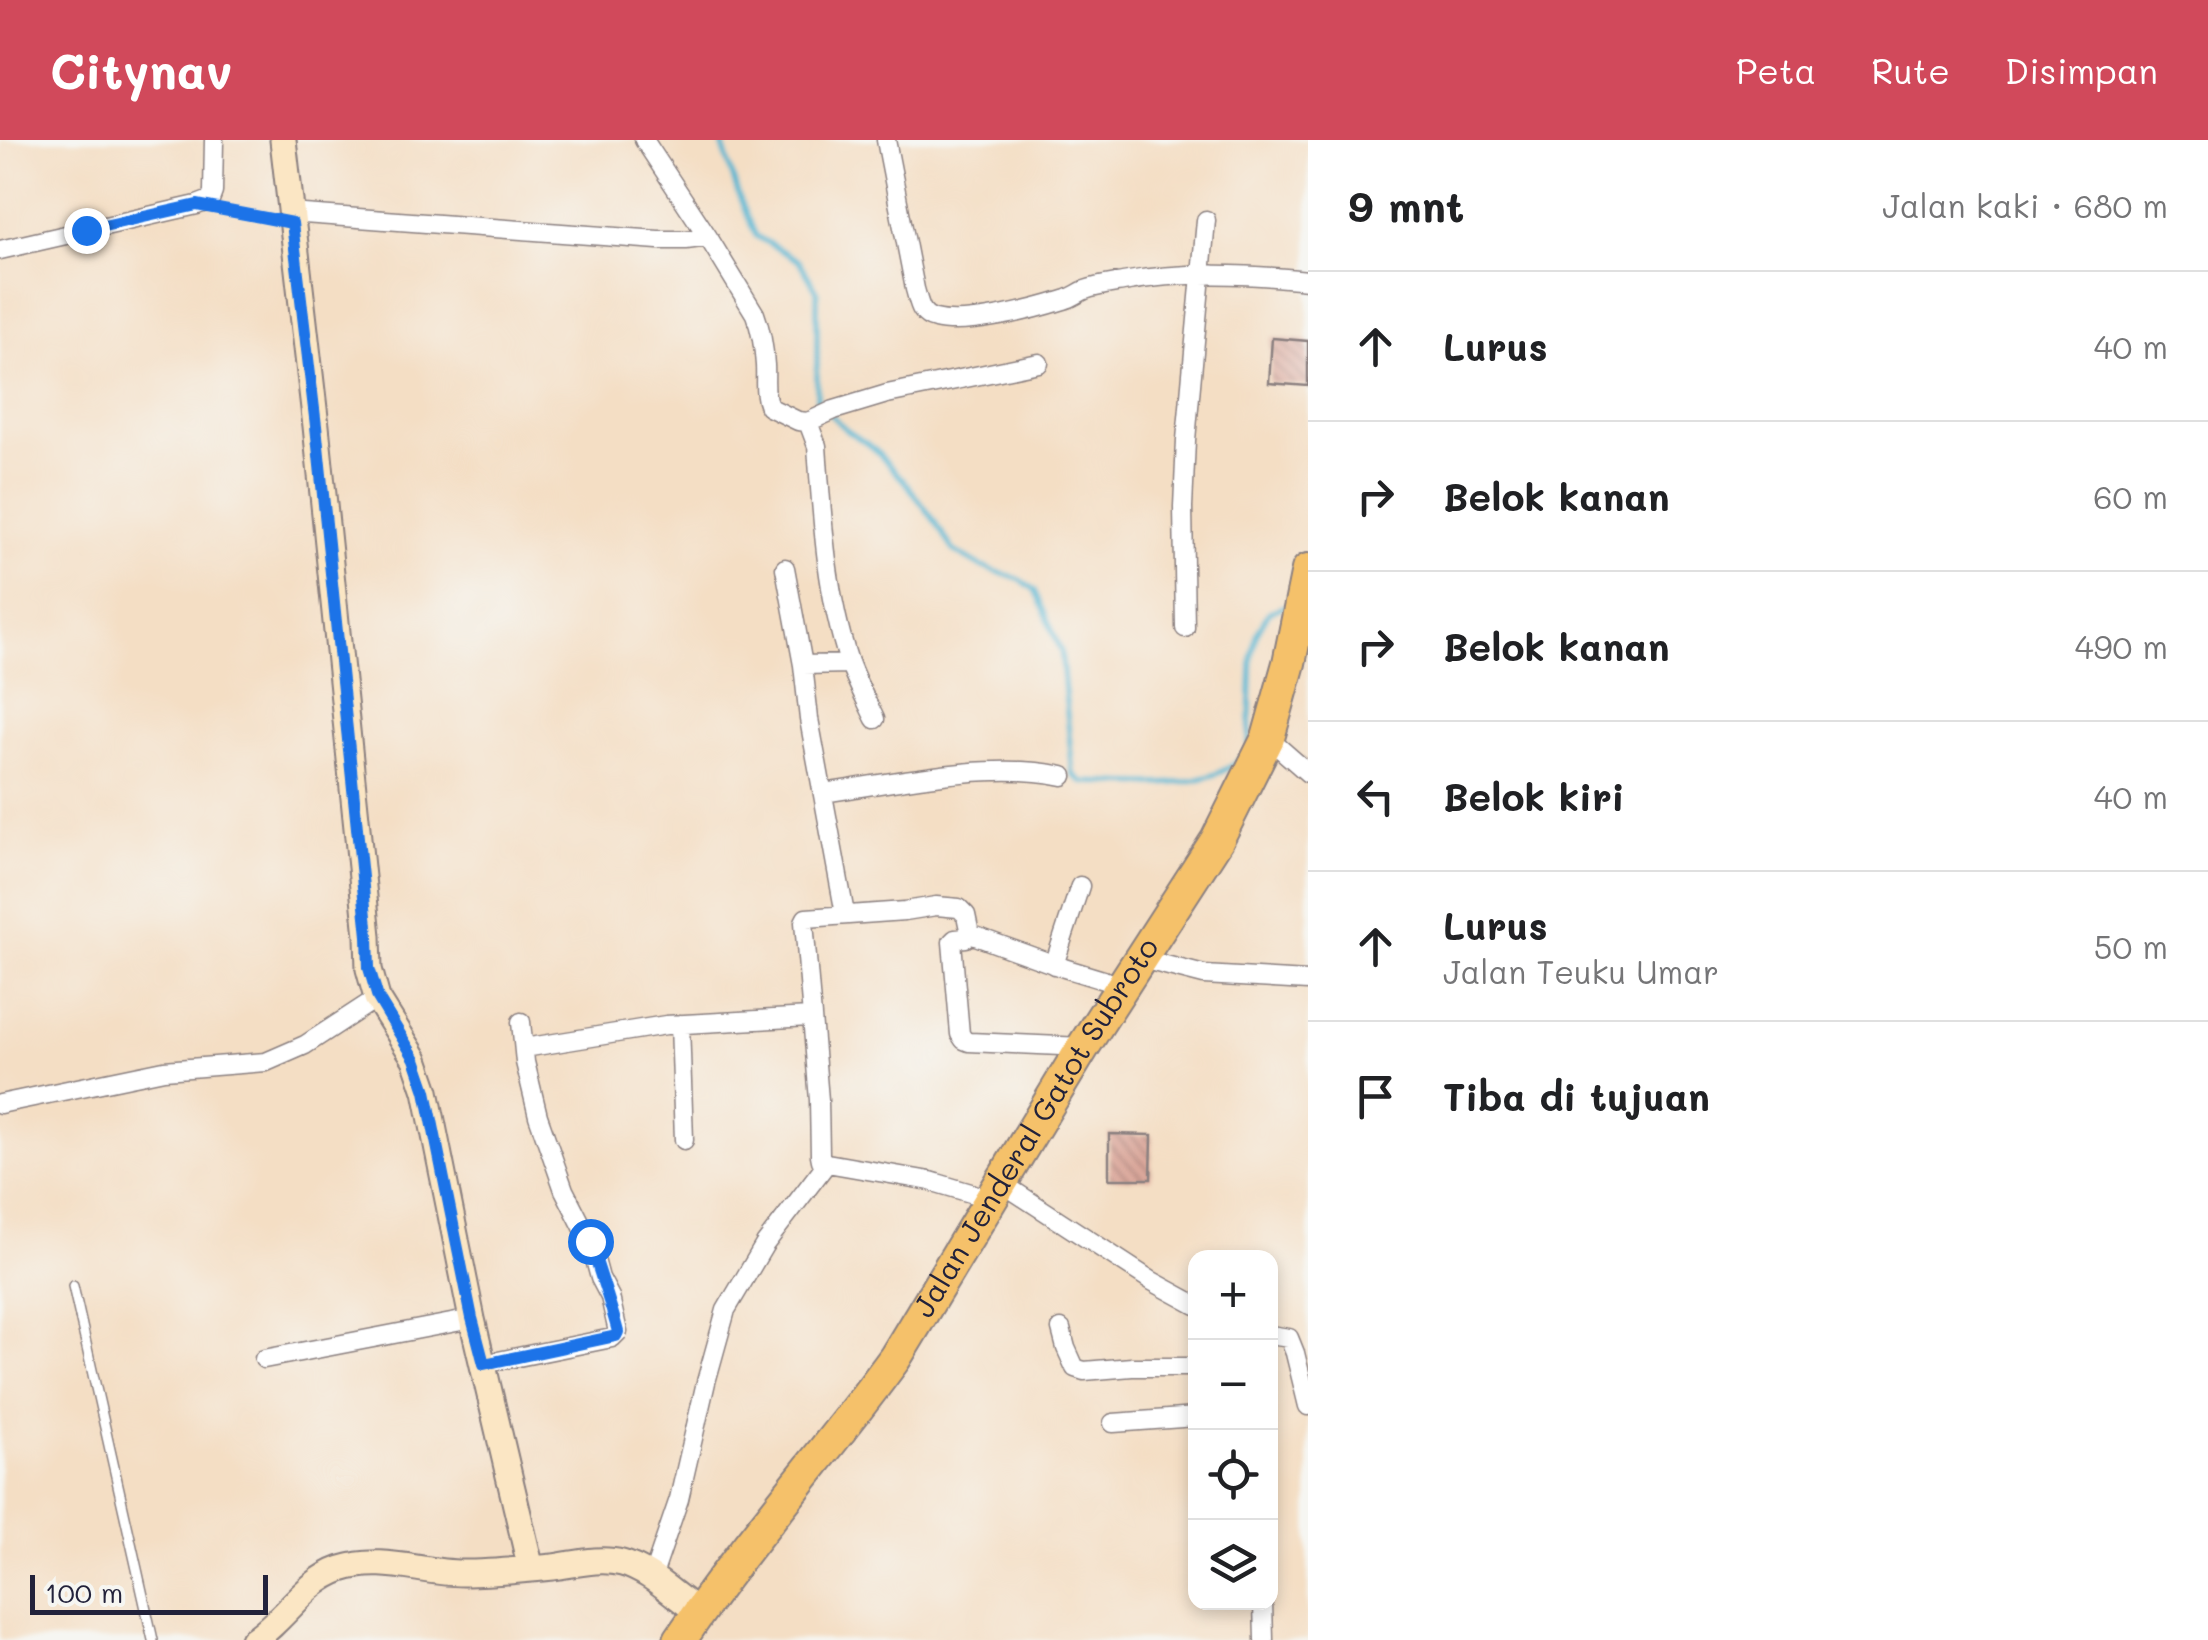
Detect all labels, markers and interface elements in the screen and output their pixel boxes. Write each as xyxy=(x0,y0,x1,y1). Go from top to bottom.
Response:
text: Citynav xyxy=(50,39,232,101)
text: Peta xyxy=(1736,47,1816,93)
text: Rute xyxy=(1871,47,1950,93)
text: Disimpan xyxy=(2005,47,2158,93)
text: 9 mnt xyxy=(1348,178,1464,233)
text: Jalan kaki · 680 m xyxy=(1882,184,2168,226)
route end xyxy=(64,208,110,254)
icon: ahead xyxy=(1348,319,1403,374)
text: Lurus xyxy=(1443,321,1548,371)
text: 40 m xyxy=(2094,325,2168,367)
icon: right xyxy=(1348,469,1403,524)
text: Belok kanan xyxy=(1443,471,1670,521)
text: 60 m xyxy=(2093,475,2168,517)
icon: right xyxy=(1348,619,1403,674)
text: Belok kanan xyxy=(1443,621,1670,671)
text: 490 m xyxy=(2075,625,2168,667)
icon: left xyxy=(1348,769,1403,824)
text: Belok kiri xyxy=(1443,771,1625,821)
text: 40 m xyxy=(2094,775,2168,817)
text: Lurus xyxy=(1443,900,1548,950)
icon: ahead xyxy=(1348,919,1403,974)
text: 50 m xyxy=(2094,925,2168,967)
street label: Jalan Jenderal Gatot Subroto xyxy=(902,929,1167,1324)
text: Jalan Teuku Umar xyxy=(1443,950,1719,992)
icon: arrive xyxy=(1348,1069,1403,1124)
text: Tiba di tujuan xyxy=(1443,1071,1710,1121)
route start xyxy=(568,1219,614,1265)
map controls xyxy=(1188,1250,1278,1610)
button: + xyxy=(1188,1250,1278,1340)
button: − xyxy=(1188,1340,1278,1430)
button: locate xyxy=(1188,1430,1278,1520)
button: layers xyxy=(1188,1520,1278,1610)
scale bar xyxy=(30,1570,268,1614)
text: 100 m xyxy=(45,1574,123,1610)

